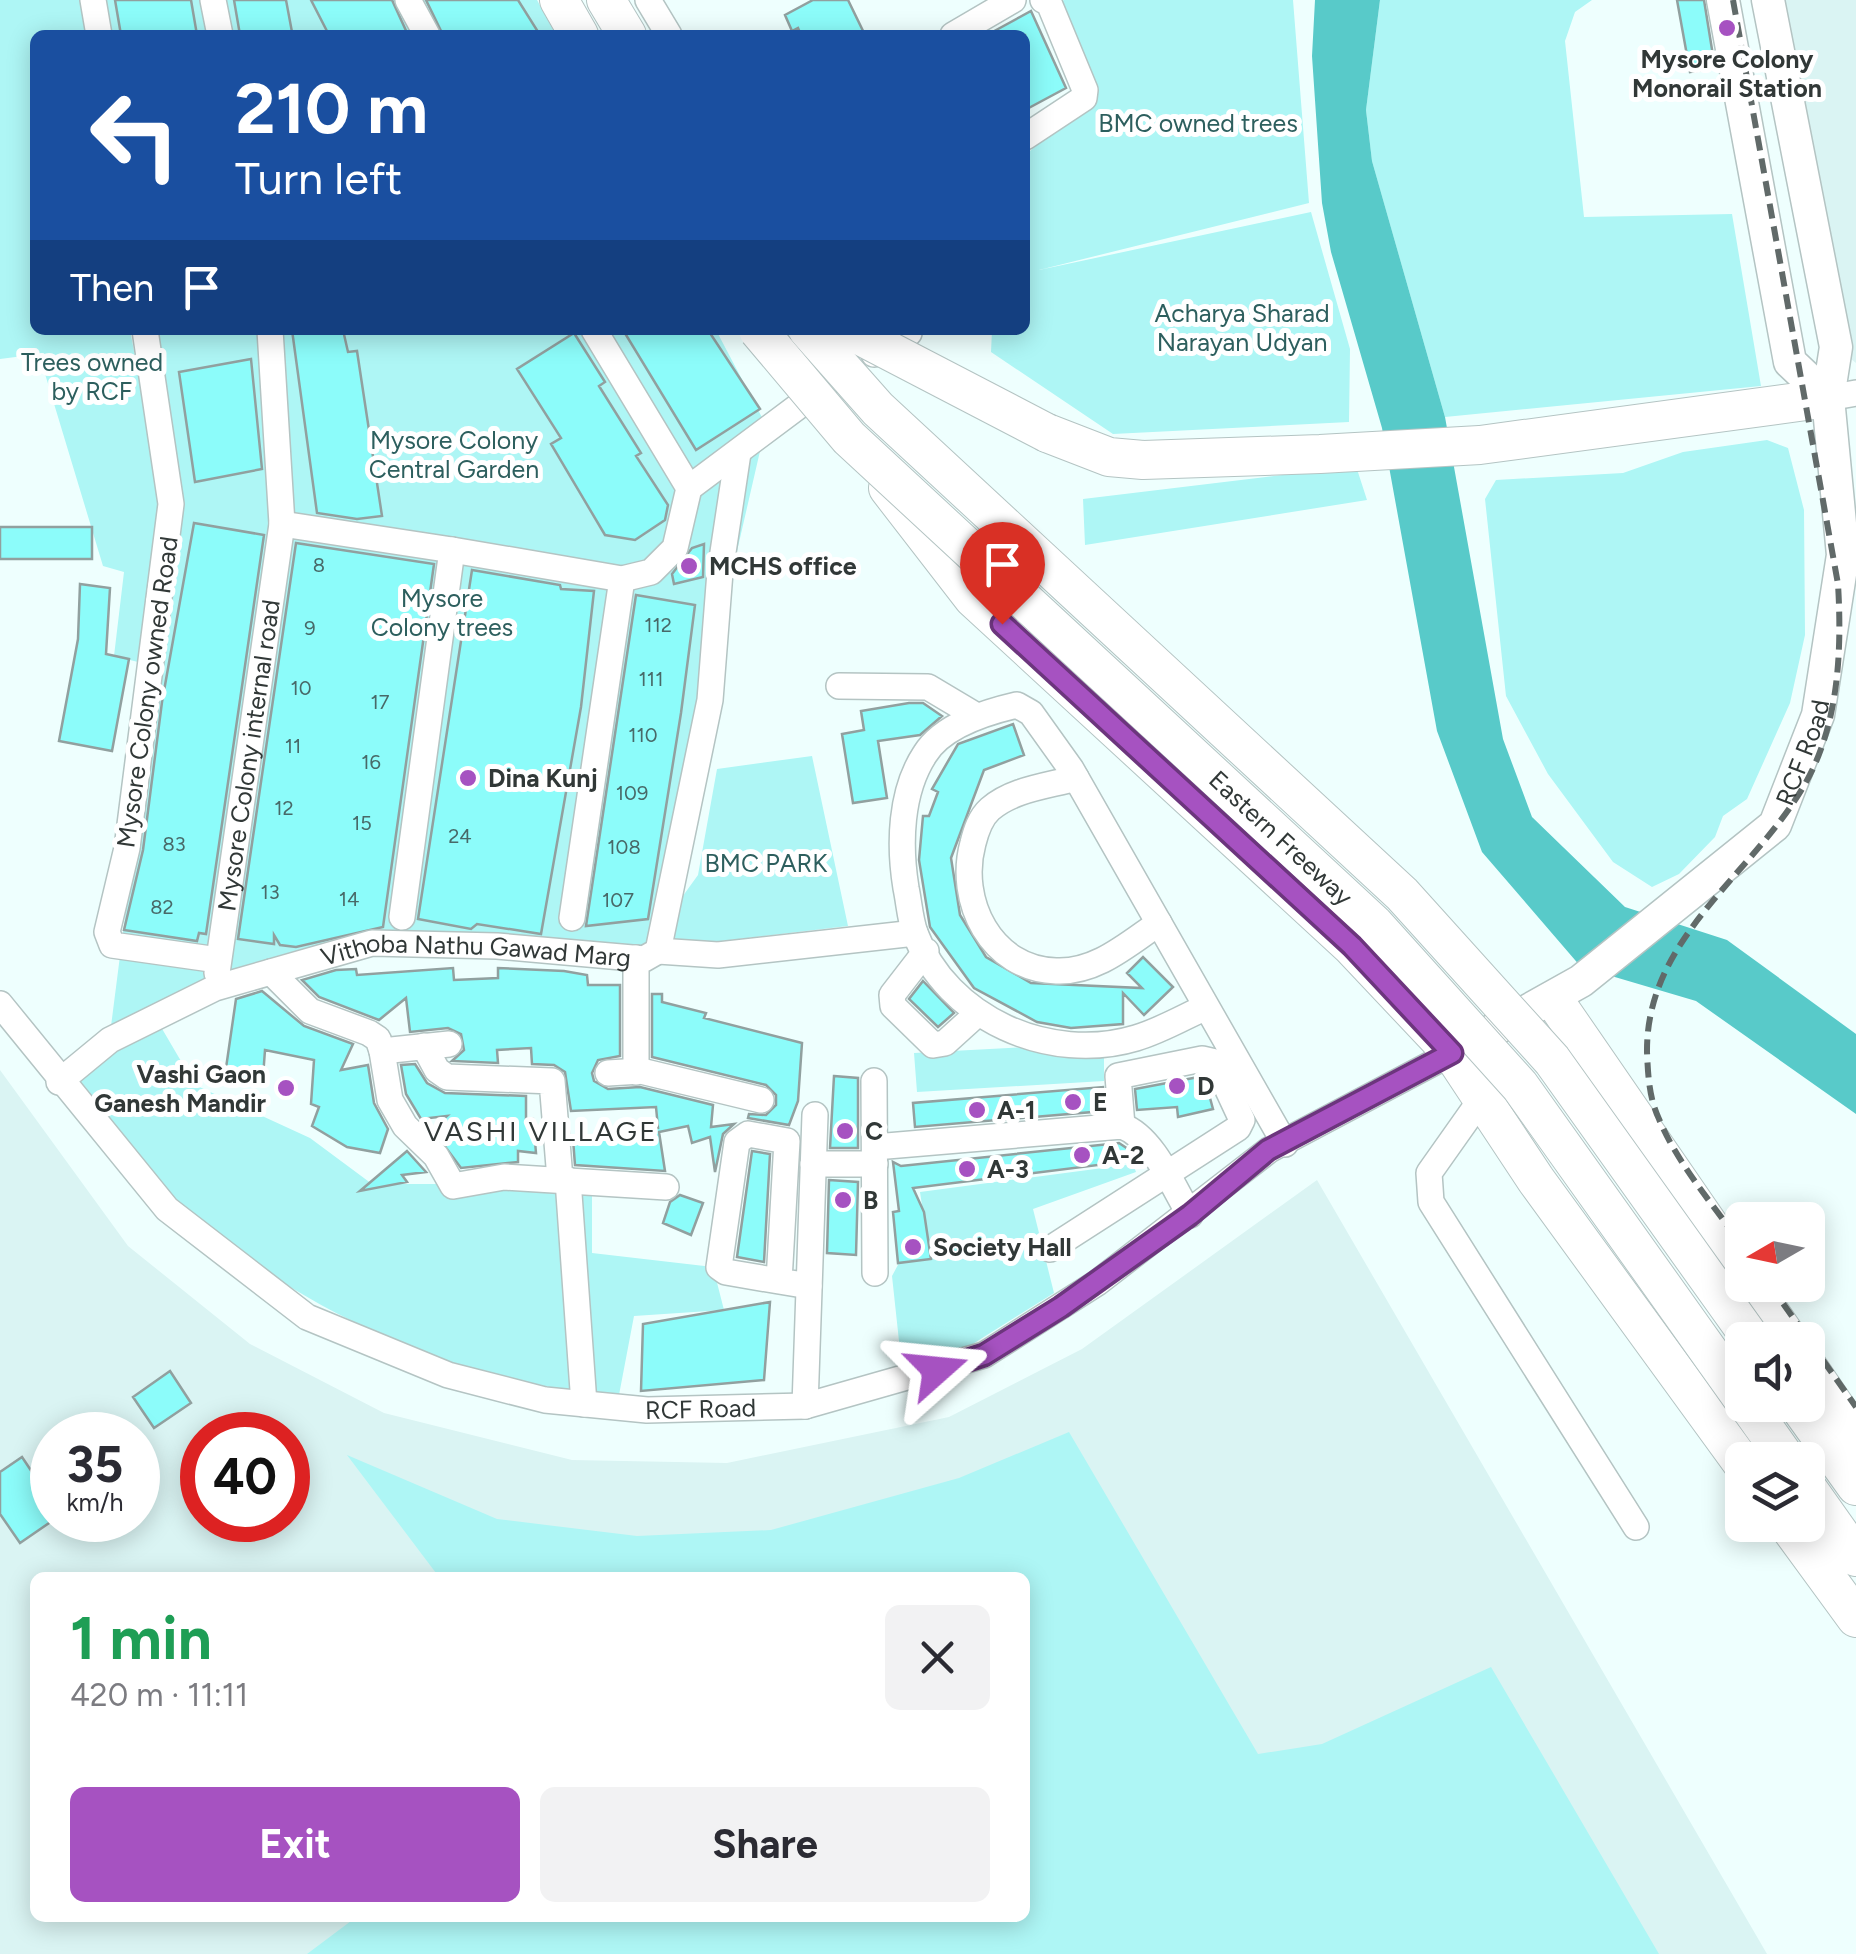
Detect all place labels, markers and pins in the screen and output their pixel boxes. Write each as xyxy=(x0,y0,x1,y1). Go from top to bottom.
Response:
marker: Mysore Colony Monorail Station xyxy=(1716,17,1738,39)
place label: Mysore Colony Monorail Station xyxy=(1632,44,1822,103)
pin xyxy=(960,522,1045,625)
place label: MCHS office xyxy=(709,551,857,581)
marker: MCHS office xyxy=(678,555,700,577)
place label: Dina Kunj xyxy=(488,763,598,793)
marker: Dina Kunj xyxy=(457,767,479,789)
place label: Vashi Gaon Ganesh Mandir xyxy=(94,1059,267,1118)
place label: D xyxy=(1197,1071,1215,1101)
marker: D xyxy=(1166,1075,1188,1097)
marker: Vashi Gaon Ganesh Mandir xyxy=(275,1077,297,1099)
place label: E xyxy=(1093,1087,1108,1117)
marker: E xyxy=(1062,1091,1084,1113)
place label: A-1 xyxy=(997,1095,1036,1125)
marker: A-1 xyxy=(966,1099,988,1121)
place label: C xyxy=(865,1116,883,1146)
marker: C xyxy=(834,1120,856,1142)
place label: A-2 xyxy=(1102,1140,1145,1170)
marker: A-2 xyxy=(1071,1144,1093,1166)
place label: A-3 xyxy=(987,1154,1029,1184)
marker: A-3 xyxy=(956,1158,978,1180)
place label: B xyxy=(863,1185,878,1215)
marker: B xyxy=(832,1189,854,1211)
place label: Society Hall xyxy=(933,1232,1072,1262)
marker: Society Hall xyxy=(902,1236,924,1258)

